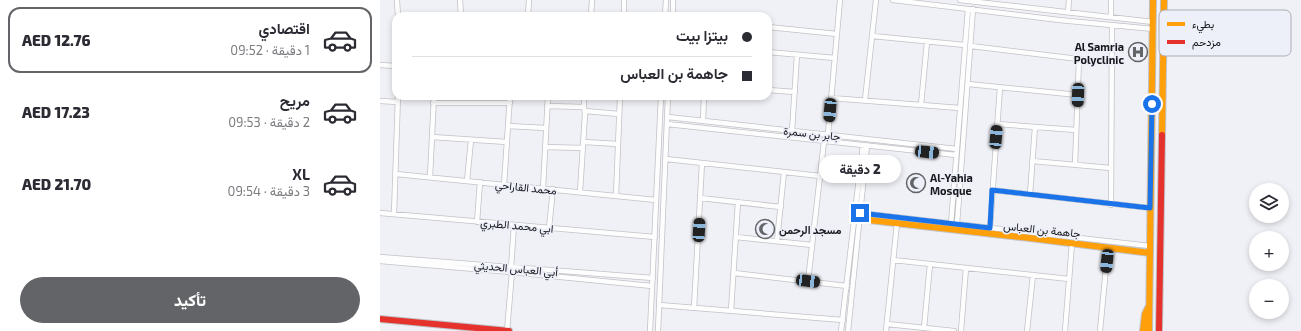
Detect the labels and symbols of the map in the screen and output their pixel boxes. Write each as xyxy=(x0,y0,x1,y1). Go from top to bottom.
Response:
legend xyxy=(1159,10,1291,56)
text: بطيء xyxy=(1192,17,1214,34)
text: مزدحم xyxy=(1192,35,1221,50)
place label: Al Samria Polyclinic xyxy=(1074,40,1124,67)
hospital icon: Al Samria Polyclinic xyxy=(1127,41,1149,63)
car xyxy=(1072,83,1084,107)
route start xyxy=(1143,95,1161,113)
car xyxy=(823,98,837,122)
street label: جابر بن سمرة xyxy=(783,124,841,143)
car xyxy=(989,125,1003,149)
car xyxy=(914,145,940,159)
callout: 2 دقيقة xyxy=(819,155,901,183)
place label: Al-Yahia Mosque xyxy=(930,171,973,197)
mosque icon: Al-Yahia Mosque xyxy=(905,172,927,194)
street label: محمد القاراحي xyxy=(494,177,558,201)
route end xyxy=(851,204,869,222)
street label: ابي محمد الطبري xyxy=(480,215,554,239)
car xyxy=(692,218,706,242)
mosque icon: مسجد الرحمن xyxy=(754,218,776,240)
street label: جاهمة بن العباس xyxy=(1003,218,1081,241)
place label: مسجد الرحمن xyxy=(779,223,842,237)
car xyxy=(1100,248,1114,274)
street label: أبي العباس الحديثي xyxy=(473,258,559,282)
car xyxy=(795,274,821,288)

